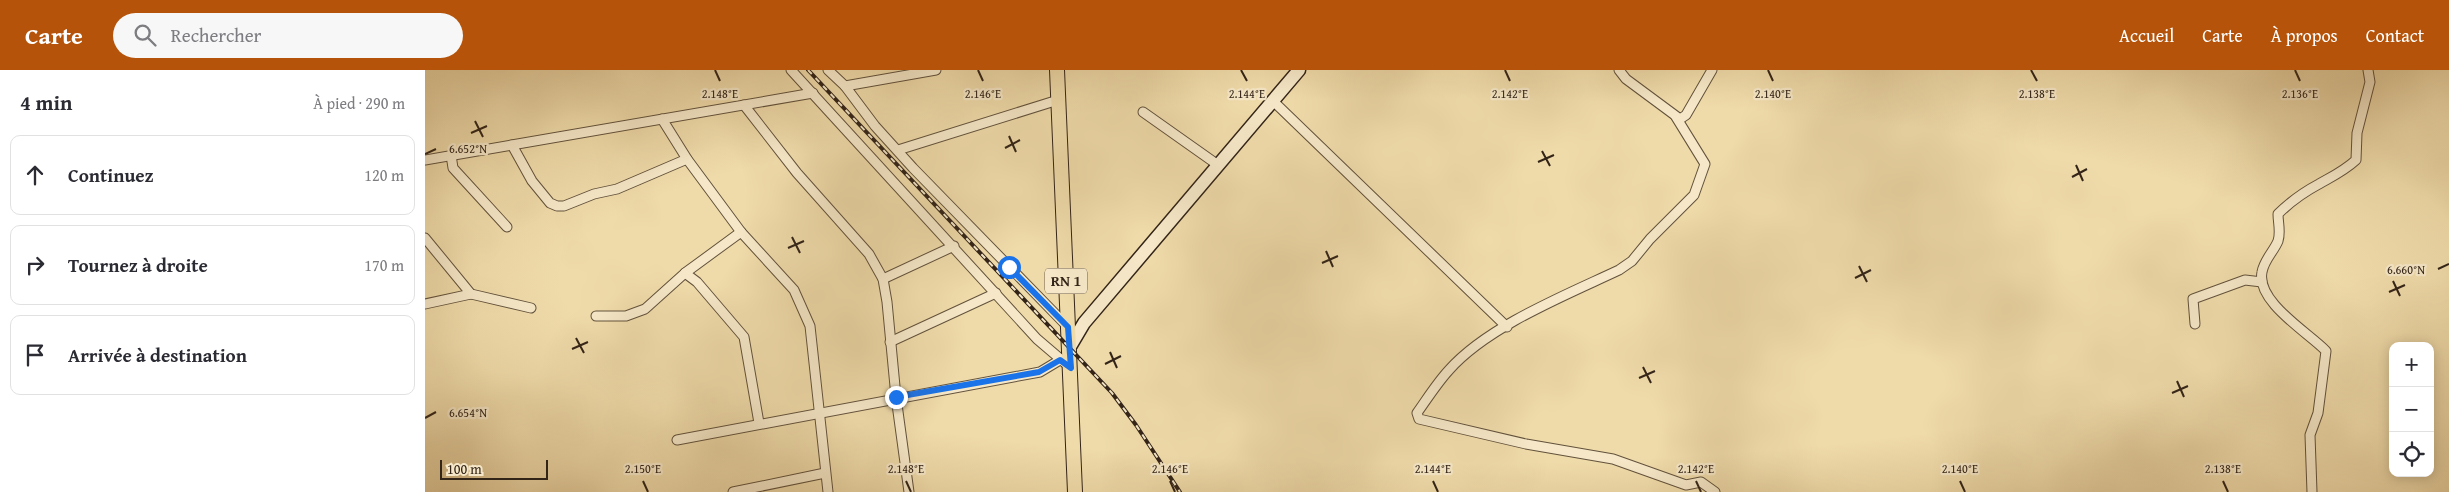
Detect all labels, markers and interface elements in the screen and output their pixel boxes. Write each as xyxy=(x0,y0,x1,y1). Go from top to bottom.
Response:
search box xyxy=(113,13,463,58)
text: Carte xyxy=(25,18,83,53)
icon: search xyxy=(131,21,159,49)
text: Rechercher xyxy=(171,21,261,49)
text: Accueil xyxy=(2119,22,2174,49)
text: Carte xyxy=(2202,22,2243,49)
text: À propos xyxy=(2271,22,2338,49)
text: Contact xyxy=(2366,22,2424,49)
text: 2.148°E xyxy=(702,85,738,102)
text: 2.146°E xyxy=(965,85,1001,102)
text: 2.144°E xyxy=(1229,85,1265,102)
text: 2.142°E xyxy=(1492,85,1528,102)
text: 2.140°E xyxy=(1755,85,1791,102)
text: 2.138°E xyxy=(2019,85,2055,102)
text: 2.136°E xyxy=(2282,85,2318,102)
text: 4 min xyxy=(20,87,72,118)
text: À pied · 290 m xyxy=(313,91,405,115)
text: 6.652°N xyxy=(449,140,487,157)
icon: ahead xyxy=(21,161,49,189)
text: Continuez xyxy=(68,161,154,189)
text: 120 m xyxy=(364,163,404,187)
icon: right xyxy=(21,251,49,279)
text: Tournez à droite xyxy=(68,251,208,279)
text: 170 m xyxy=(364,253,404,277)
route start xyxy=(998,256,1021,279)
text: 6.660°N xyxy=(2387,261,2425,278)
road number: RN 1 xyxy=(1045,268,1087,294)
icon: arrive xyxy=(21,341,49,369)
text: Arrivée à destination xyxy=(68,341,247,369)
map controls xyxy=(2389,342,2434,477)
button: + xyxy=(2389,342,2434,387)
route end xyxy=(885,386,908,409)
button: − xyxy=(2389,387,2434,432)
text: 6.654°N xyxy=(449,404,487,421)
button: locate xyxy=(2389,432,2434,477)
scale bar xyxy=(440,457,547,480)
text: 100 m xyxy=(447,459,482,479)
text: 2.150°E xyxy=(625,460,661,477)
text: 2.148°E xyxy=(888,460,924,477)
text: 2.146°E xyxy=(1152,460,1188,477)
text: 2.144°E xyxy=(1415,460,1451,477)
text: 2.142°E xyxy=(1678,460,1714,477)
text: 2.140°E xyxy=(1942,460,1978,477)
text: 2.138°E xyxy=(2205,460,2241,477)

